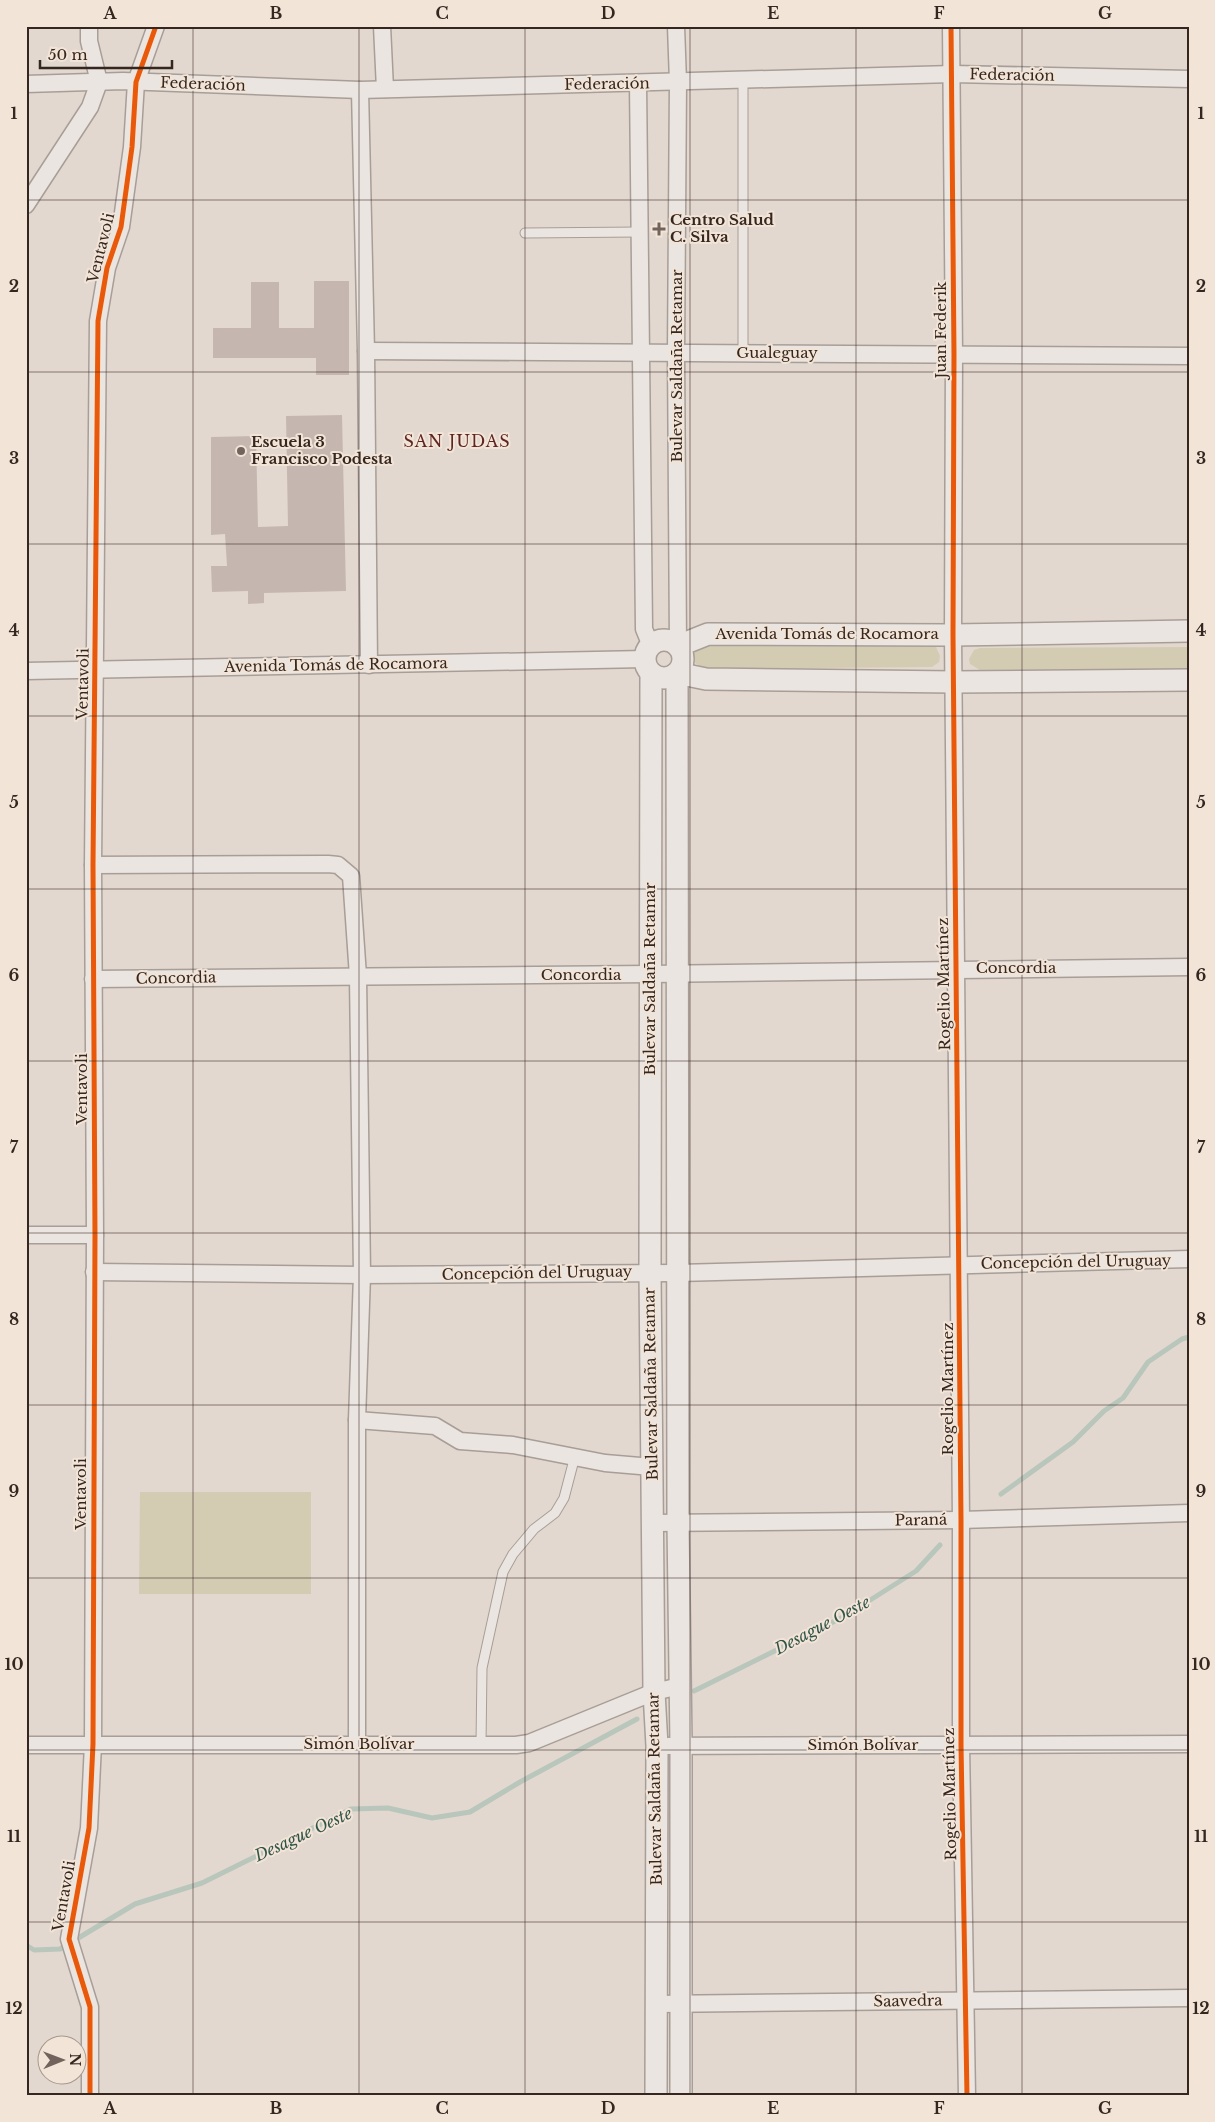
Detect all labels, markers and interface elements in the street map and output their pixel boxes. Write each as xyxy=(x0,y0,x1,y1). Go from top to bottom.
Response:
text: A xyxy=(103,3,118,23)
text: B xyxy=(270,3,283,23)
text: C xyxy=(435,3,449,23)
text: D xyxy=(601,3,615,23)
text: E xyxy=(767,3,779,23)
text: F xyxy=(933,3,945,23)
text: G xyxy=(1098,3,1112,23)
scale bar xyxy=(40,38,172,70)
text: 50 m xyxy=(48,45,88,64)
street label: Federación xyxy=(969,64,1055,85)
street label: Federación xyxy=(160,73,246,94)
street label: Federación xyxy=(564,73,650,94)
text: 1 xyxy=(11,103,18,123)
text: 1 xyxy=(1198,103,1205,123)
place label: Centro Salud C. Silva xyxy=(670,210,775,246)
street label: Ventavoli xyxy=(82,211,118,286)
marker: Centro Salud C. Silva xyxy=(652,222,666,236)
street label: Bulevar Saldaña Retamar xyxy=(667,269,686,463)
text: 2 xyxy=(9,276,19,296)
text: 2 xyxy=(1196,276,1206,296)
street label: Juan Federik xyxy=(931,281,950,380)
street label: Gualeguay xyxy=(736,343,818,362)
district label: SAN JUDAS xyxy=(404,431,510,451)
place label: Escuela 3 Francisco Podesta xyxy=(251,432,393,468)
marker: Escuela 3 Francisco Podesta xyxy=(235,445,247,457)
text: 3 xyxy=(9,448,19,468)
text: 3 xyxy=(1196,448,1206,468)
text: 4 xyxy=(9,620,19,640)
text: 4 xyxy=(1196,620,1206,640)
street label: Avenida Tomás de Rocamora xyxy=(714,624,940,643)
street label: Ventavoli xyxy=(72,648,93,721)
street label: Avenida Tomás de Rocamora xyxy=(223,653,449,676)
text: 5 xyxy=(9,792,19,812)
text: 5 xyxy=(1196,792,1206,812)
street label: Bulevar Saldaña Retamar xyxy=(640,882,659,1076)
street label: Rogelio Martínez xyxy=(933,917,954,1051)
street label: Concordia xyxy=(976,958,1057,977)
text: 6 xyxy=(9,965,20,985)
street label: Concordia xyxy=(541,965,622,984)
text: 6 xyxy=(1196,965,1207,985)
street label: Concordia xyxy=(136,967,217,988)
street label: Ventavoli xyxy=(72,1053,91,1126)
text: 7 xyxy=(10,1137,19,1157)
text: 7 xyxy=(1197,1137,1206,1157)
street label: Concepción del Uruguay xyxy=(980,1250,1172,1273)
street label: Concepción del Uruguay xyxy=(441,1261,633,1284)
street label: Bulevar Saldaña Retamar xyxy=(639,1286,662,1481)
text: 8 xyxy=(9,1309,19,1329)
text: 8 xyxy=(1196,1309,1206,1329)
street label: Rogelio Martínez xyxy=(938,1323,957,1455)
street label: Ventavoli xyxy=(71,1458,90,1531)
text: 9 xyxy=(9,1481,20,1501)
text: 9 xyxy=(1196,1481,1207,1501)
street label: Paraná xyxy=(895,1510,948,1529)
water label: Desague Oeste xyxy=(770,1591,874,1659)
text: 10 xyxy=(4,1654,24,1674)
text: 10 xyxy=(1191,1654,1211,1674)
street label: Bulevar Saldaña Retamar xyxy=(643,1691,666,1886)
street label: Rogelio Martínez xyxy=(939,1727,960,1861)
street label: Simón Bolívar xyxy=(303,1734,415,1753)
street label: Simón Bolívar xyxy=(807,1735,919,1754)
water label: Desague Oeste xyxy=(250,1802,356,1866)
text: 11 xyxy=(7,1826,21,1846)
text: 11 xyxy=(1194,1826,1208,1846)
street label: Ventavoli xyxy=(48,1859,79,1934)
street label: Saavedra xyxy=(873,1990,943,2011)
text: 12 xyxy=(5,1998,23,2018)
text: 12 xyxy=(1192,1998,1210,2018)
north arrow xyxy=(38,2034,88,2084)
text: N xyxy=(66,2053,84,2067)
text: A xyxy=(103,2098,118,2118)
text: B xyxy=(270,2098,283,2118)
text: C xyxy=(435,2098,449,2118)
text: D xyxy=(601,2098,615,2118)
text: E xyxy=(767,2098,779,2118)
text: F xyxy=(933,2098,945,2118)
text: G xyxy=(1098,2098,1112,2118)

